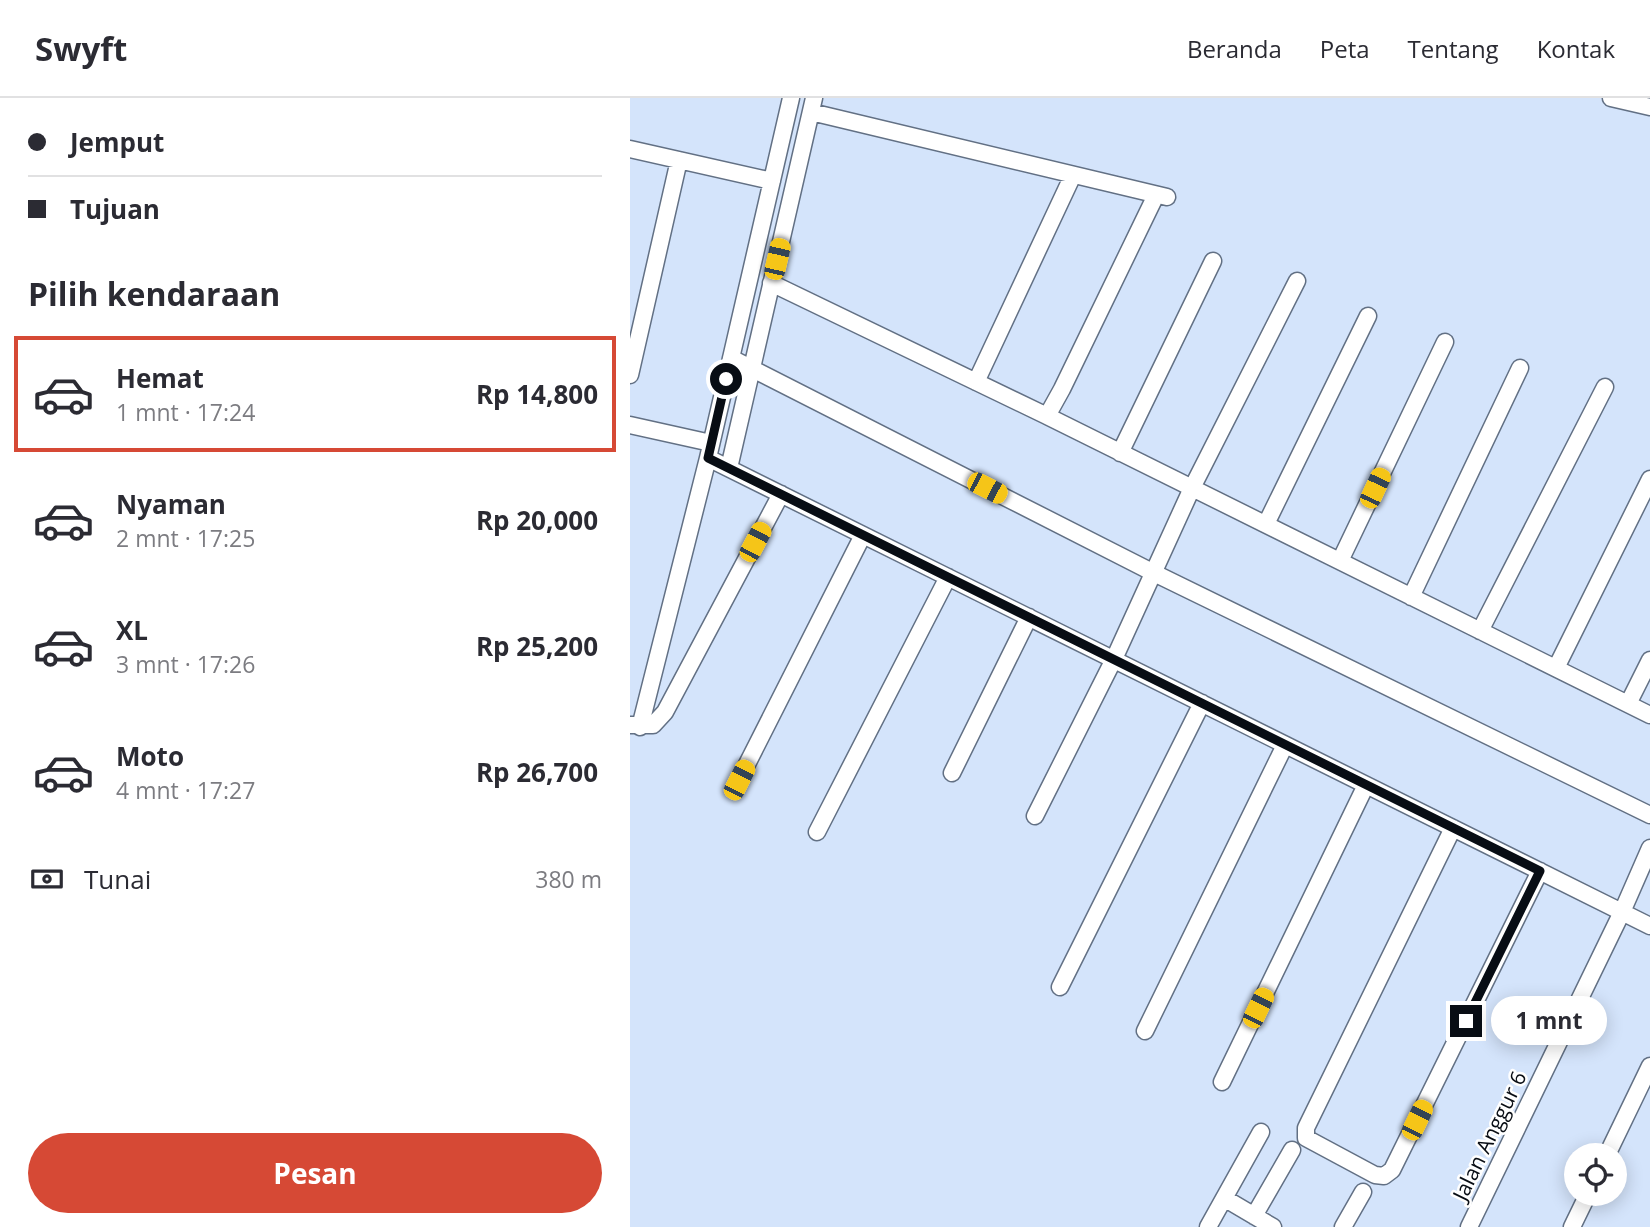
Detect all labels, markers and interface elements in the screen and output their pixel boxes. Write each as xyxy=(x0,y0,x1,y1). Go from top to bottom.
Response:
text: Swyft xyxy=(35,26,127,71)
text: Beranda xyxy=(1187,32,1282,65)
text: Peta xyxy=(1320,32,1370,65)
text: Tentang xyxy=(1408,32,1499,65)
text: Kontak xyxy=(1537,32,1615,65)
text: Jemput xyxy=(70,124,164,160)
text: Tujuan xyxy=(70,191,160,227)
car xyxy=(763,236,792,282)
text: Pilih kendaraan xyxy=(28,272,280,315)
text: Hemat xyxy=(116,360,204,396)
icon: car xyxy=(32,363,95,426)
route start xyxy=(710,363,742,395)
text: Rp 14,800 xyxy=(476,376,598,412)
text: 1 mnt · 17:24 xyxy=(116,396,255,428)
car xyxy=(1357,465,1394,511)
car xyxy=(964,469,1011,507)
text: Nyaman xyxy=(116,486,226,522)
icon: car xyxy=(32,489,95,552)
text: Rp 20,000 xyxy=(476,502,598,538)
car xyxy=(736,519,775,565)
text: 2 mnt · 17:25 xyxy=(116,522,255,554)
text: XL xyxy=(116,612,148,648)
icon: car xyxy=(32,615,95,678)
text: Rp 25,200 xyxy=(476,628,598,664)
text: 3 mnt · 17:26 xyxy=(116,648,255,680)
text: Moto xyxy=(116,738,184,774)
icon: car xyxy=(32,741,95,804)
text: Rp 26,700 xyxy=(476,754,598,790)
car xyxy=(721,757,758,803)
text: 4 mnt · 17:27 xyxy=(116,774,255,806)
icon: cash xyxy=(28,860,66,898)
text: Tunai xyxy=(84,861,151,897)
text: 380 m xyxy=(535,863,602,895)
car xyxy=(1240,985,1277,1031)
callout: 1 mnt xyxy=(1490,996,1606,1046)
text: 1 mnt xyxy=(1516,1004,1582,1036)
route end xyxy=(1450,1005,1482,1037)
street label: Jalan Anggur 6 xyxy=(1445,1066,1532,1207)
car xyxy=(1399,1097,1436,1143)
button: Pesan xyxy=(28,1133,602,1213)
map controls xyxy=(1564,1143,1627,1206)
button: locate xyxy=(1564,1143,1627,1206)

